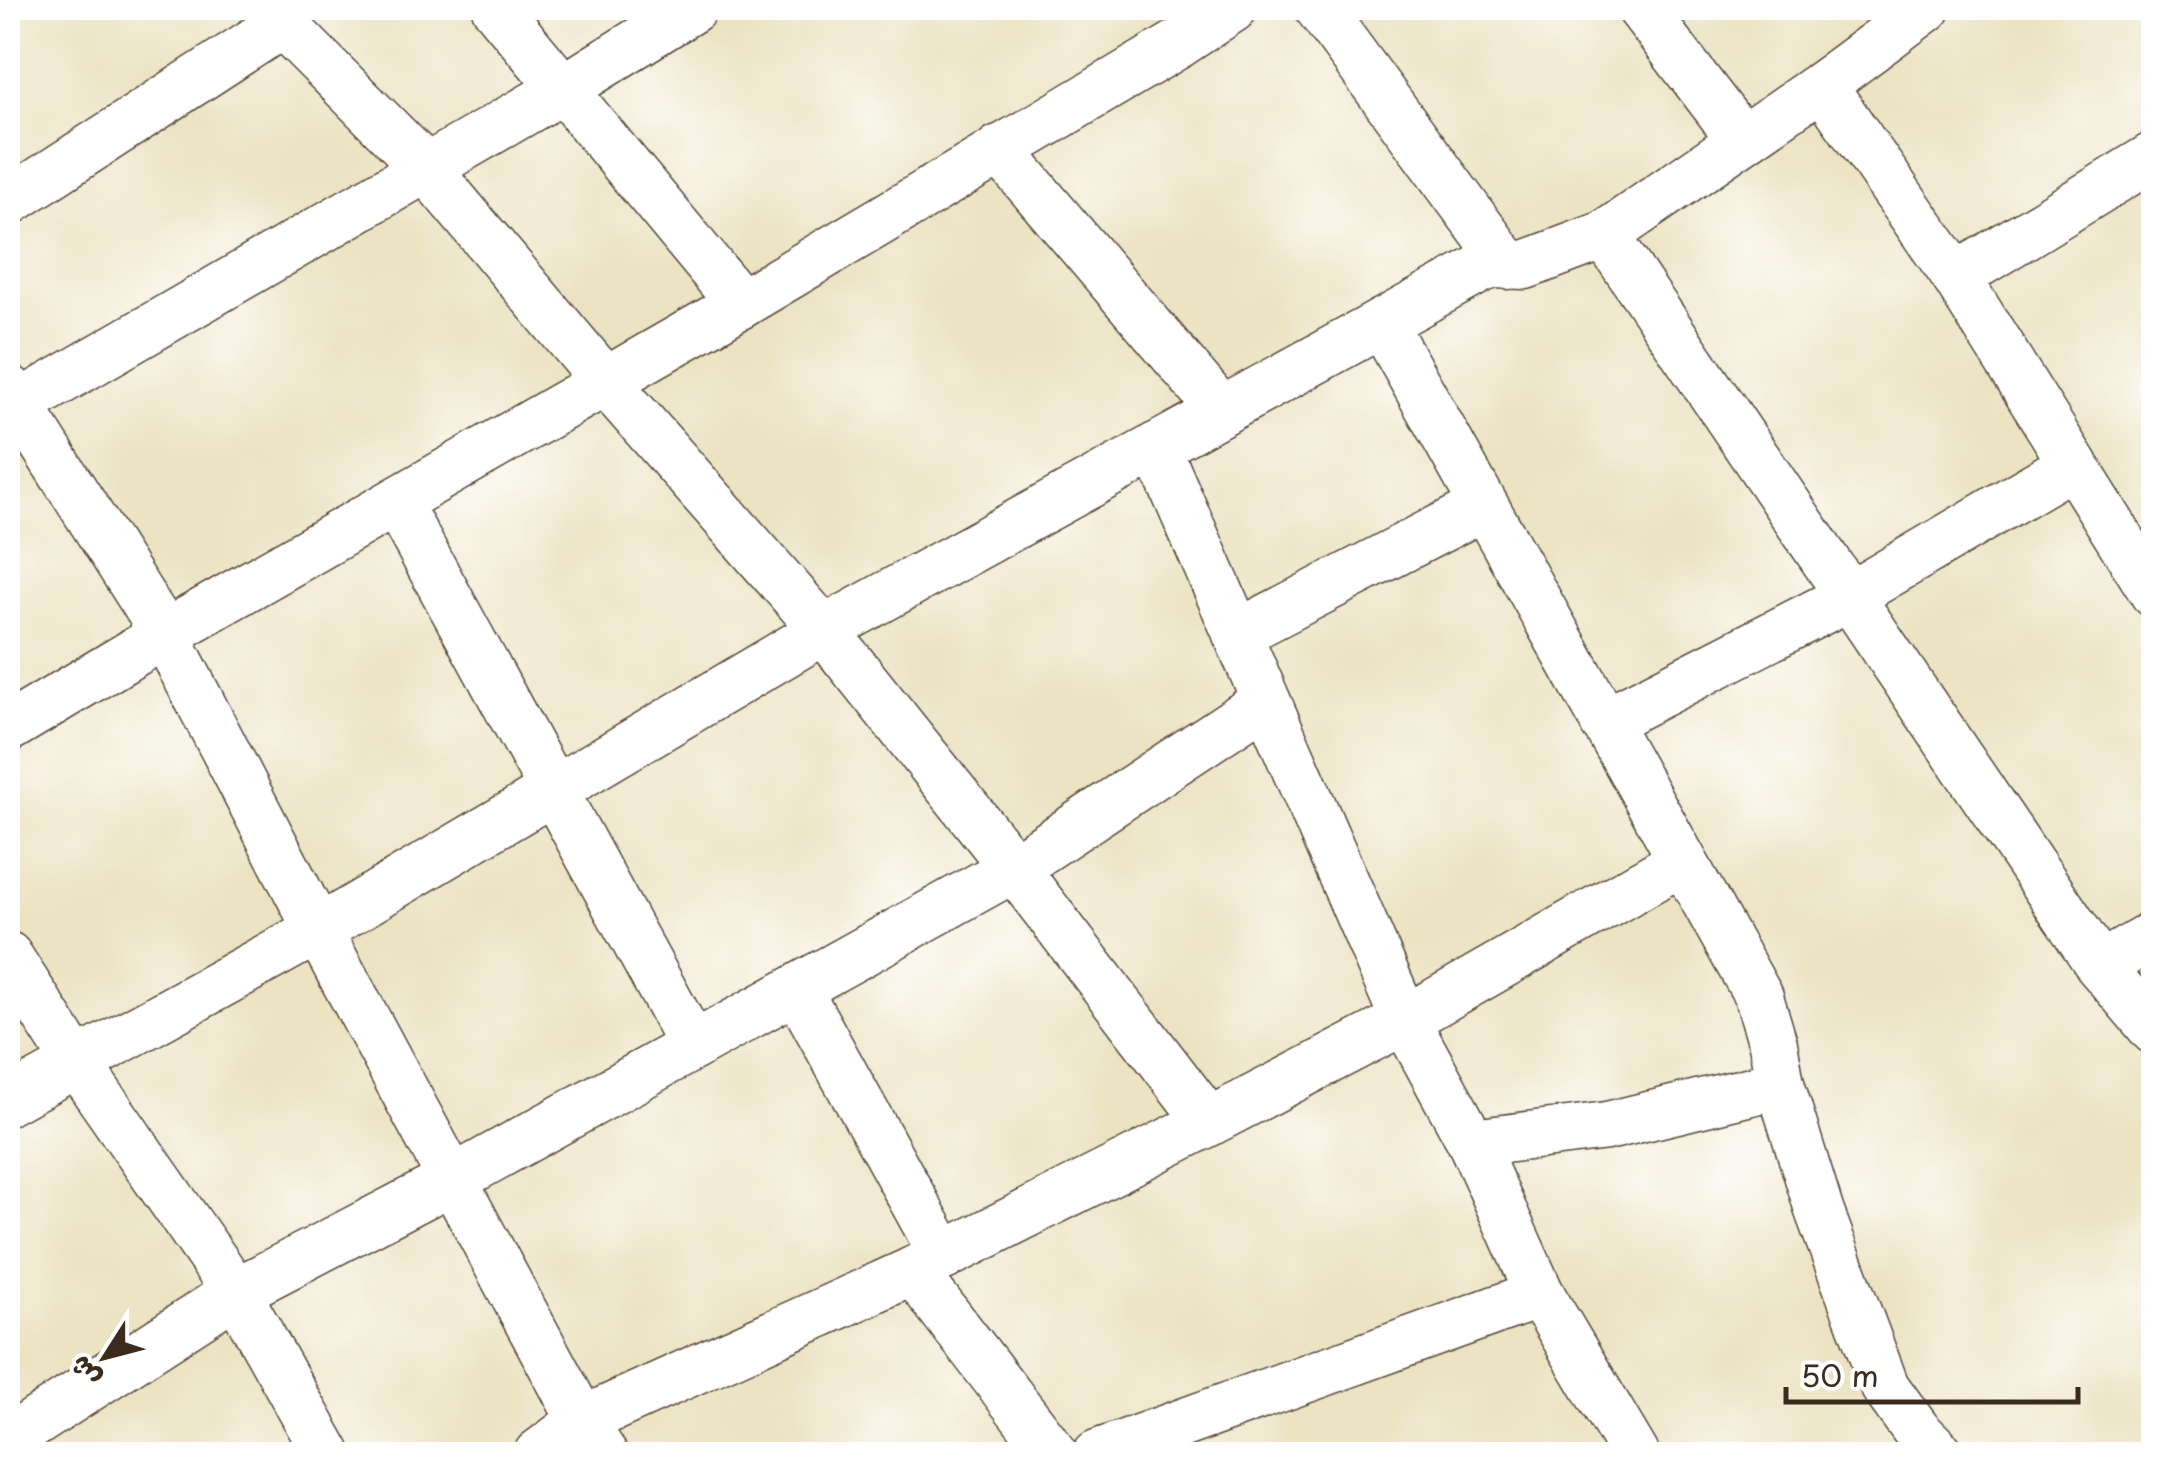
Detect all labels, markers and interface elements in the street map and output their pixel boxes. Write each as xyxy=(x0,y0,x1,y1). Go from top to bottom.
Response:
north arrow xyxy=(55,1307,155,1407)
scale bar xyxy=(1786,1342,2078,1404)
text: ش xyxy=(57,1347,110,1398)
text: 50 m xyxy=(1801,1352,1879,1397)

